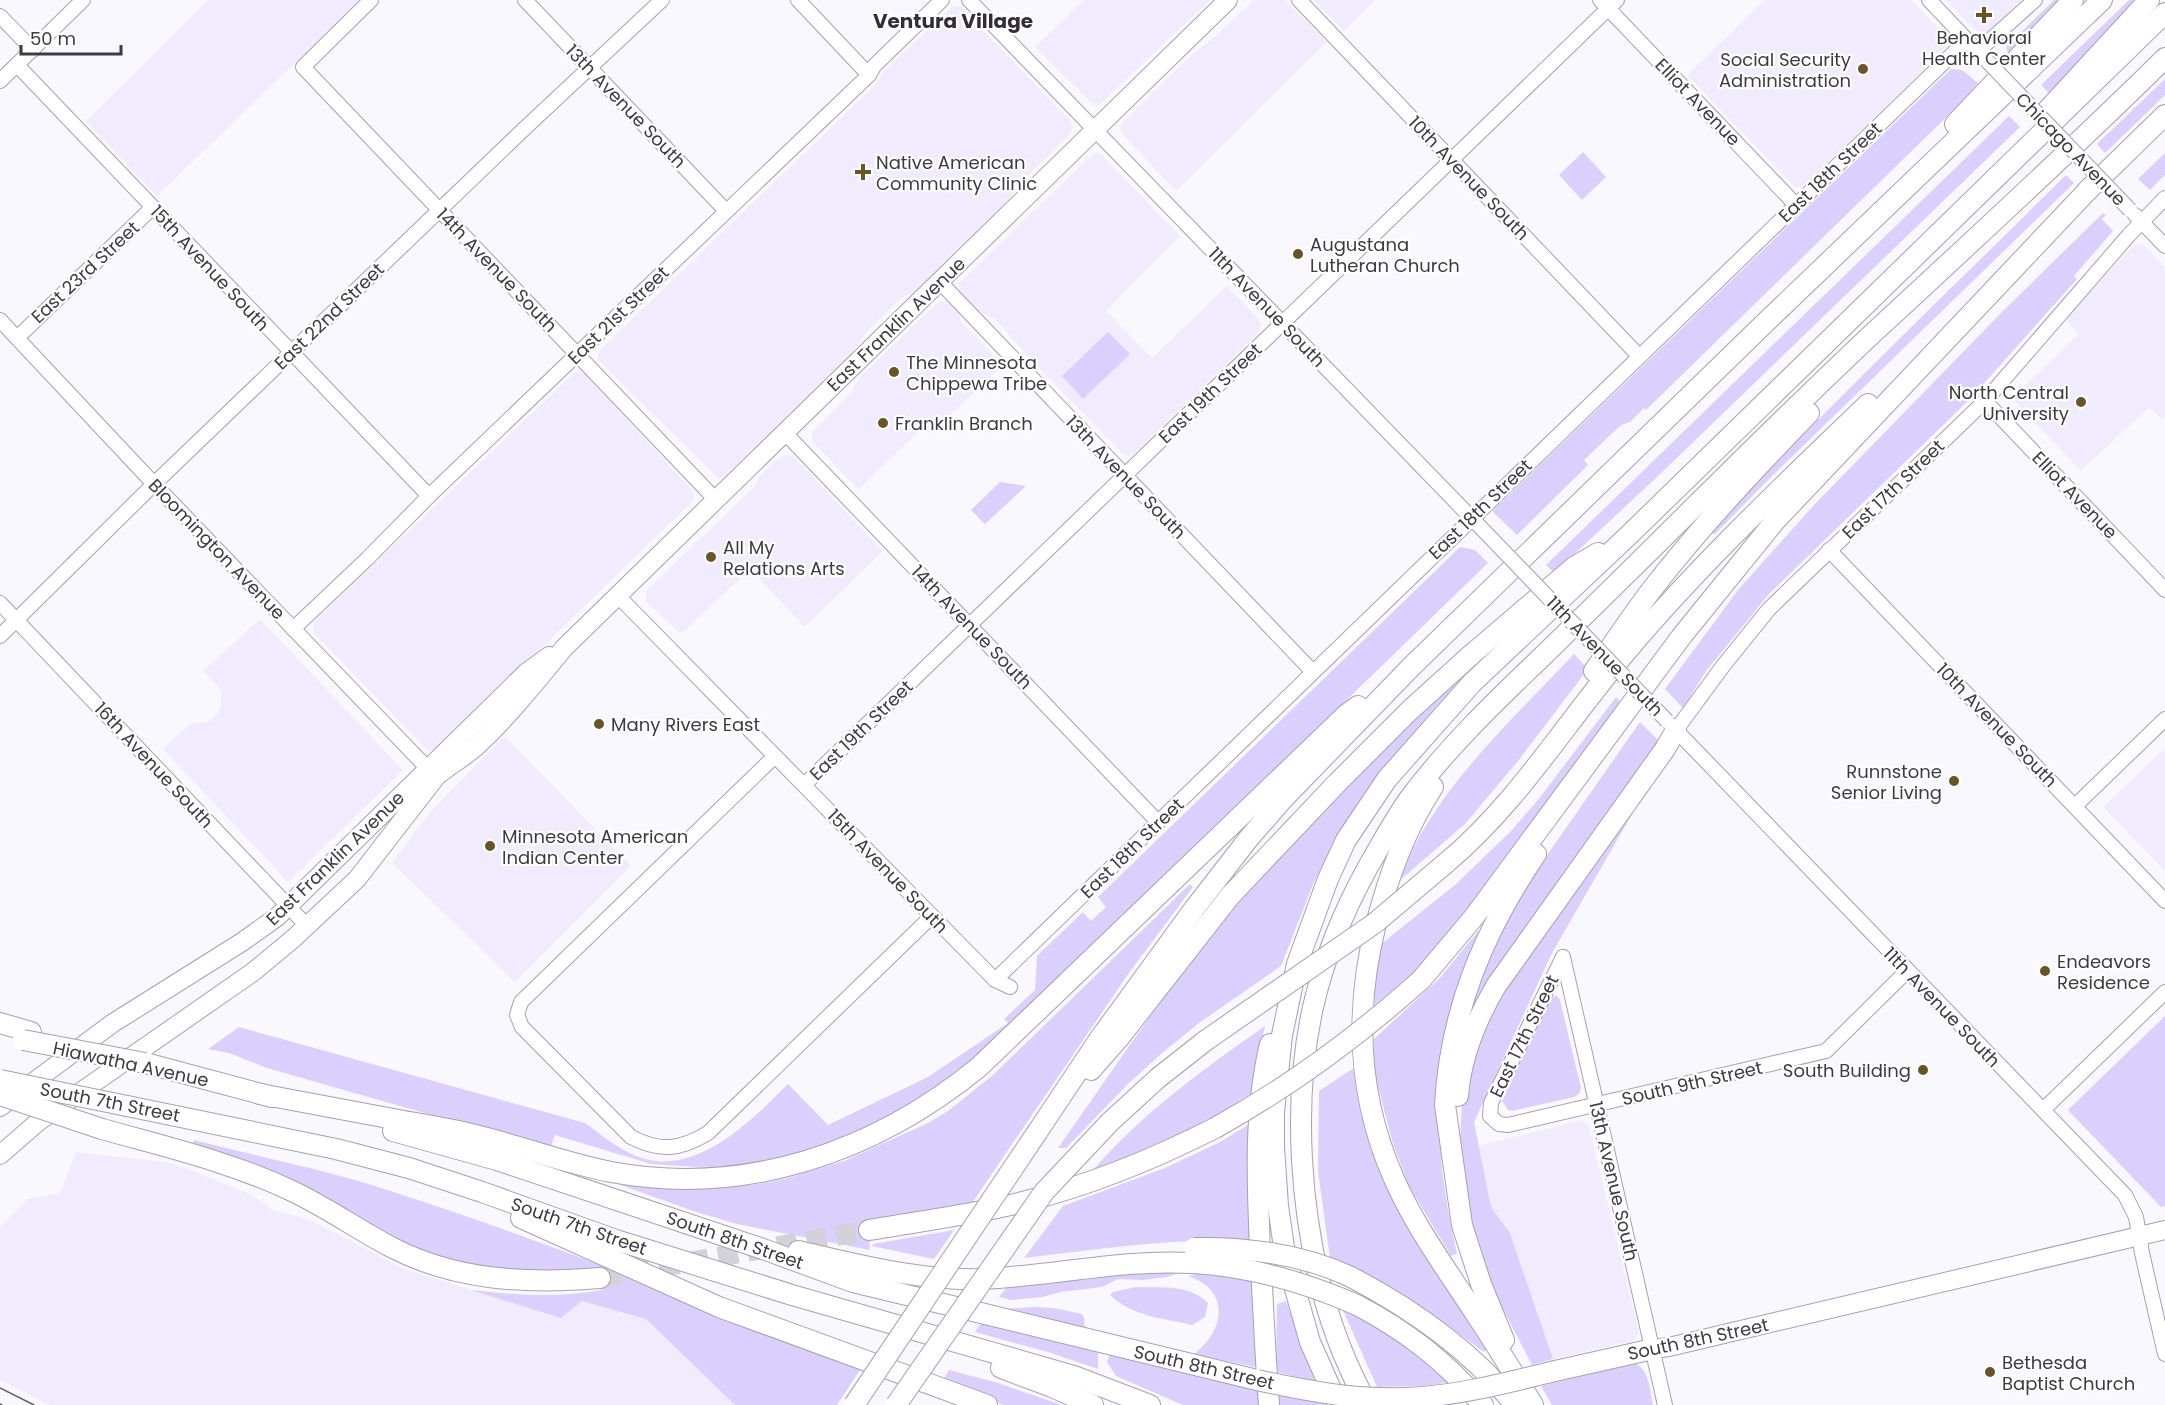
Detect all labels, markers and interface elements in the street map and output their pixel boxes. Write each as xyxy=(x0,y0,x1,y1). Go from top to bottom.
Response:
marker: Behavioral Health Center xyxy=(1975,6,1993,24)
district label: Ventura Village xyxy=(873,7,1033,35)
scale bar xyxy=(21,18,122,56)
place label: Behavioral Health Center xyxy=(1922,25,2046,71)
text: 50 m xyxy=(30,26,76,51)
street label: 13th Avenue South xyxy=(560,39,692,173)
place label: Social Security Administration xyxy=(1719,47,1851,93)
street label: Elliot Avenue xyxy=(1650,53,1746,151)
marker: Social Security Administration xyxy=(1856,62,1870,76)
street label: Chicago Avenue xyxy=(2010,87,2132,211)
street label: 10th Avenue South xyxy=(1403,110,1535,246)
street label: East 18th Street xyxy=(1773,116,1887,228)
place label: Native American Community Clinic xyxy=(876,150,1037,196)
marker: Native American Community Clinic xyxy=(854,163,872,181)
street label: 15th Avenue South xyxy=(145,199,275,337)
street label: 14th Avenue South xyxy=(431,202,563,338)
street label: East 23rd Street xyxy=(25,215,145,329)
place label: Augustana Lutheran Church xyxy=(1310,232,1460,278)
street label: 11th Avenue South xyxy=(1203,241,1331,373)
marker: Augustana Lutheran Church xyxy=(1291,247,1305,261)
street label: East Franklin Avenue xyxy=(821,251,971,397)
street label: East 22nd Street xyxy=(269,257,389,375)
street label: East 21st Street xyxy=(562,260,674,370)
street label: East 19th Street xyxy=(1153,337,1267,449)
place label: The Minnesota Chippewa Tribe xyxy=(906,350,1047,396)
marker: The Minnesota Chippewa Tribe xyxy=(887,365,901,379)
place label: North Central University xyxy=(1949,380,2069,426)
marker: North Central University xyxy=(2074,395,2088,409)
street label: 13th Avenue South xyxy=(1060,410,1192,544)
place label: Franklin Branch xyxy=(895,411,1033,436)
marker: Franklin Branch xyxy=(876,416,890,430)
street label: East 17th Street xyxy=(1836,434,1950,544)
street label: Elliot Avenue xyxy=(2027,446,2123,544)
street label: East 18th Street xyxy=(1423,453,1537,565)
street label: Bloomington Avenue xyxy=(143,473,291,625)
place label: All My Relations Arts xyxy=(723,535,845,581)
marker: All My Relations Arts xyxy=(704,550,718,564)
street label: 14th Avenue South xyxy=(906,559,1038,695)
street label: 11th Avenue South xyxy=(1541,590,1669,722)
street label: 10th Avenue South xyxy=(1931,657,2063,793)
street label: East 19th Street xyxy=(804,674,918,786)
street label: 16th Avenue South xyxy=(89,696,219,834)
place label: Many Rivers East xyxy=(611,712,760,737)
marker: Many Rivers East xyxy=(592,717,606,731)
place label: Runnstone Senior Living xyxy=(1831,759,1942,805)
marker: Runnstone Senior Living xyxy=(1947,774,1961,788)
street label: East Franklin Avenue xyxy=(260,785,410,931)
street label: East 18th Street xyxy=(1075,792,1189,904)
street label: 15th Avenue South xyxy=(822,803,954,939)
place label: Minnesota American Indian Center xyxy=(502,824,688,870)
marker: Minnesota American Indian Center xyxy=(483,839,497,853)
street label: 11th Avenue South xyxy=(1878,941,2006,1073)
place label: Endeavors Residence xyxy=(2057,949,2151,995)
marker: Endeavors Residence xyxy=(2038,964,2052,978)
street label: East 17th Street xyxy=(1484,971,1564,1101)
street label: Hiawatha Avenue xyxy=(51,1035,211,1093)
street label: South 9th Street xyxy=(1619,1055,1765,1111)
place label: South Building xyxy=(1783,1058,1911,1083)
marker: South Building xyxy=(1916,1063,1930,1077)
street label: South 7th Street xyxy=(38,1076,182,1128)
street label: 13th Avenue South xyxy=(1583,1099,1645,1263)
street label: South 7th Street xyxy=(508,1191,650,1261)
street label: South 8th Street xyxy=(663,1205,807,1275)
street label: South 8th Street xyxy=(1625,1312,1771,1366)
street label: South 8th Street xyxy=(1131,1339,1277,1395)
place label: Bethesda Baptist Church xyxy=(2002,1350,2135,1396)
marker: Bethesda Baptist Church xyxy=(1983,1365,1997,1379)

